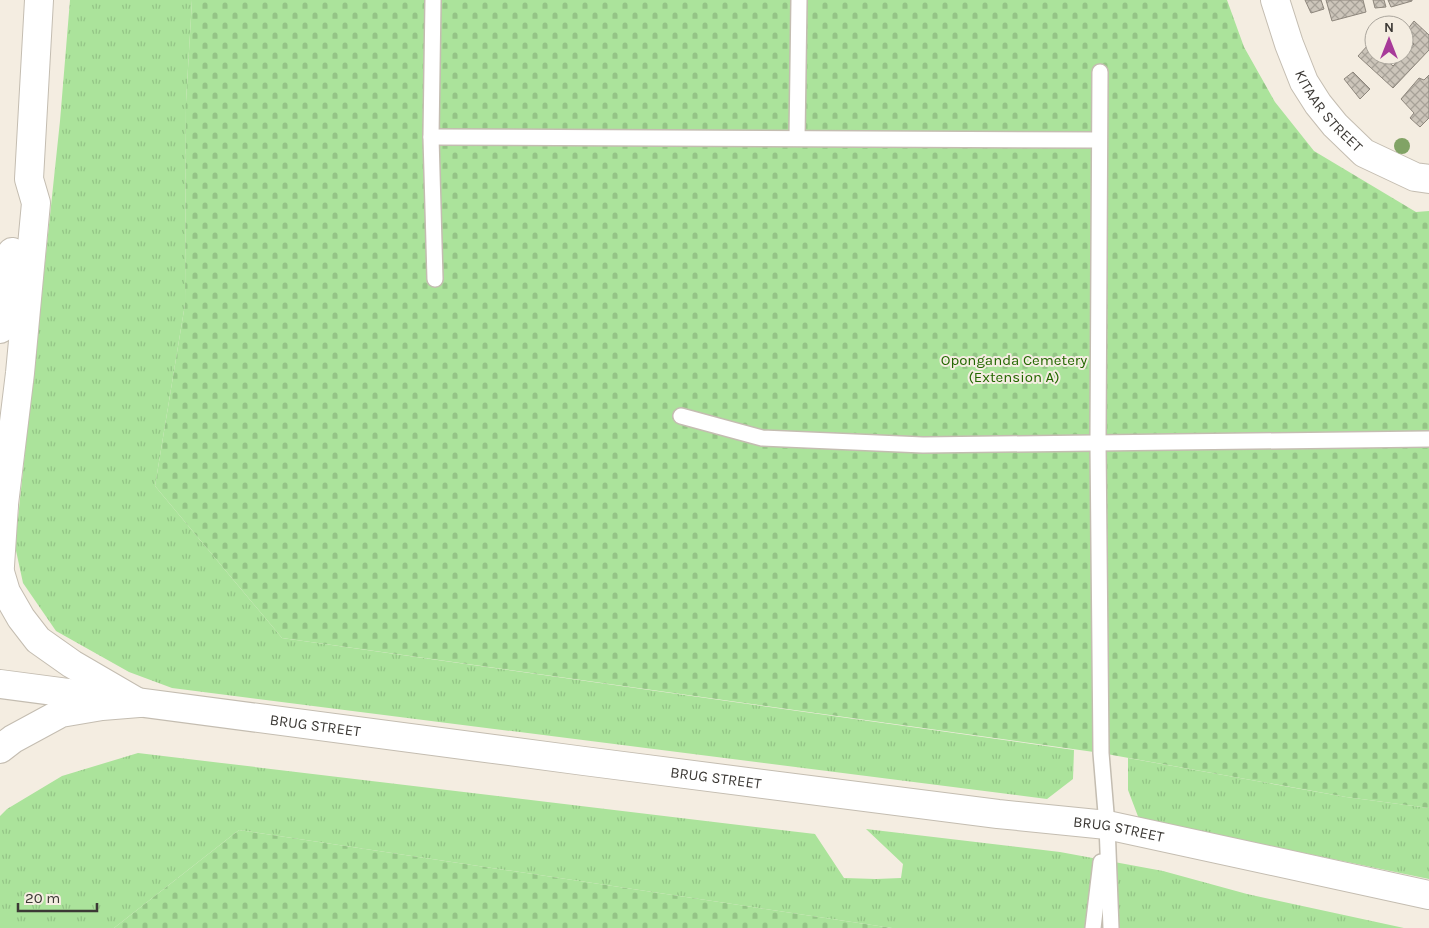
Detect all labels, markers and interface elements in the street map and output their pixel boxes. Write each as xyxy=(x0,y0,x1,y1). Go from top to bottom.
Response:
north arrow xyxy=(1364,15,1414,65)
text: N xyxy=(1384,19,1394,36)
street label: KITAAR STREET xyxy=(1291,67,1367,156)
park label: Oponganda Cemetery (Extension A) xyxy=(941,351,1087,386)
street label: BRUG STREET xyxy=(269,711,362,741)
street label: BRUG STREET xyxy=(669,763,763,793)
street label: BRUG STREET xyxy=(1072,813,1166,846)
scale bar xyxy=(18,880,96,912)
text: 20 m xyxy=(25,889,60,907)

